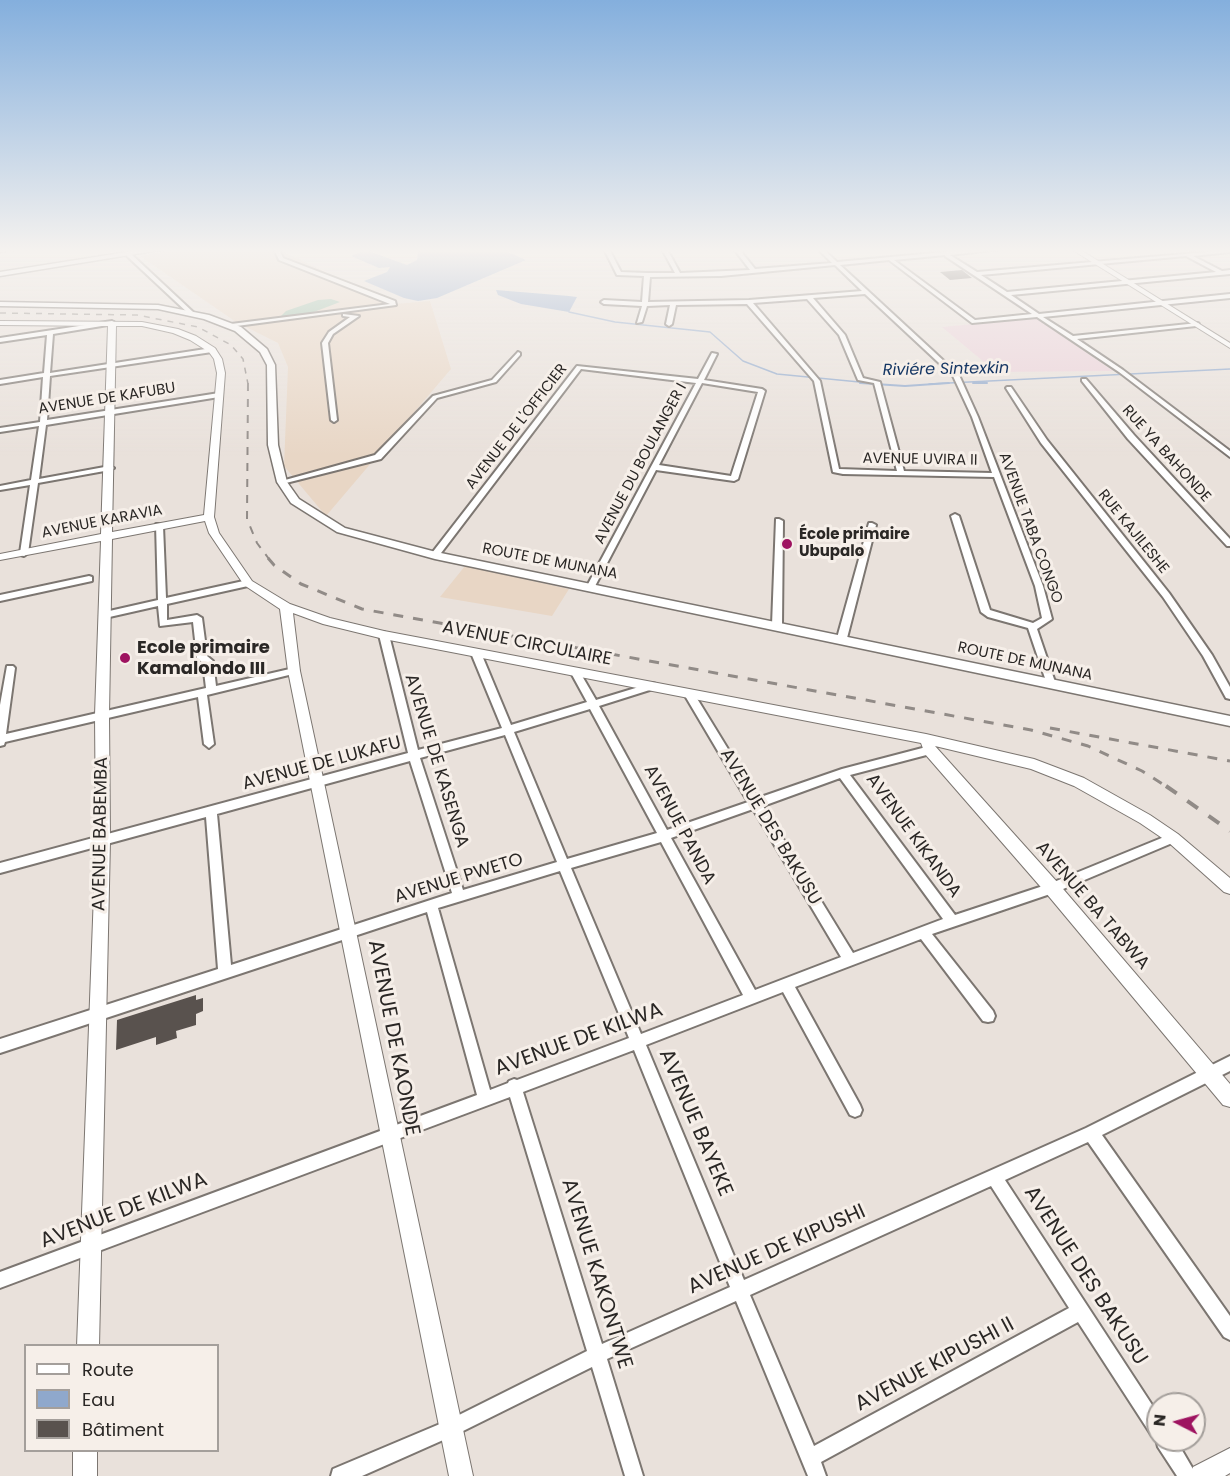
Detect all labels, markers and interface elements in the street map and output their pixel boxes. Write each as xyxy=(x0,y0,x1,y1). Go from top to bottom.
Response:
water label: Riviére Sintexkin xyxy=(883,359,1009,381)
street label: AVENUE DE L'OFFICIER xyxy=(462,361,572,493)
street label: AVENUE DE KAFUBU xyxy=(37,379,177,419)
street label: AVENUE DU BOULANGER I xyxy=(591,381,691,547)
street label: RUE YA BAHONDE xyxy=(1118,402,1214,506)
street label: AVENUE UVIRA II xyxy=(862,450,978,470)
street label: AVENUE TABA CONGO xyxy=(994,450,1066,606)
street label: RUE KAJILESHE xyxy=(1094,486,1172,578)
street label: AVENUE KARAVIA xyxy=(40,501,164,543)
place label: École primaire Ubupalo xyxy=(799,526,910,561)
marker: École primaire Ubupalo xyxy=(780,537,794,551)
street label: ROUTE DE MUNANA xyxy=(481,540,619,584)
street label: AVENUE CIRCULAIRE xyxy=(440,617,614,671)
place label: Ecole primaire Kamalondo III xyxy=(137,637,270,680)
street label: ROUTE DE MUNANA xyxy=(956,639,1094,685)
marker: Ecole primaire Kamalondo III xyxy=(118,651,132,665)
street label: AVENUE DE KASENGA xyxy=(399,671,473,851)
street label: AVENUE DE LUKAFU xyxy=(240,732,404,796)
street label: AVENUE DES BAKUSU xyxy=(715,745,825,909)
street label: AVENUE BABEMBA xyxy=(89,757,113,911)
street label: AVENUE PANDA xyxy=(638,761,720,889)
street label: AVENUE KIKANDA xyxy=(861,770,965,902)
street label: AVENUE BA TABWA xyxy=(1030,837,1154,975)
street label: AVENUE PWETO xyxy=(392,849,526,909)
street label: AVENUE DE KAONDE xyxy=(362,938,424,1138)
street label: AVENUE DE KILWA xyxy=(491,998,667,1082)
street label: AVENUE BAYEKE xyxy=(653,1045,737,1201)
street label: AVENUE DE KILWA xyxy=(37,1167,211,1255)
street label: AVENUE KAKONTWE xyxy=(555,1176,637,1372)
street label: AVENUE DES BAKUSU xyxy=(1018,1182,1152,1370)
street label: AVENUE DE KIPUSHI xyxy=(684,1199,870,1301)
street label: AVENUE KIPUSHI II xyxy=(851,1312,1019,1418)
legend xyxy=(24,1344,219,1452)
text: Route xyxy=(82,1357,134,1382)
text: Eau xyxy=(82,1387,115,1412)
north arrow xyxy=(1146,1392,1206,1452)
text: N xyxy=(1148,1413,1172,1427)
text: Bâtiment xyxy=(82,1417,164,1442)

